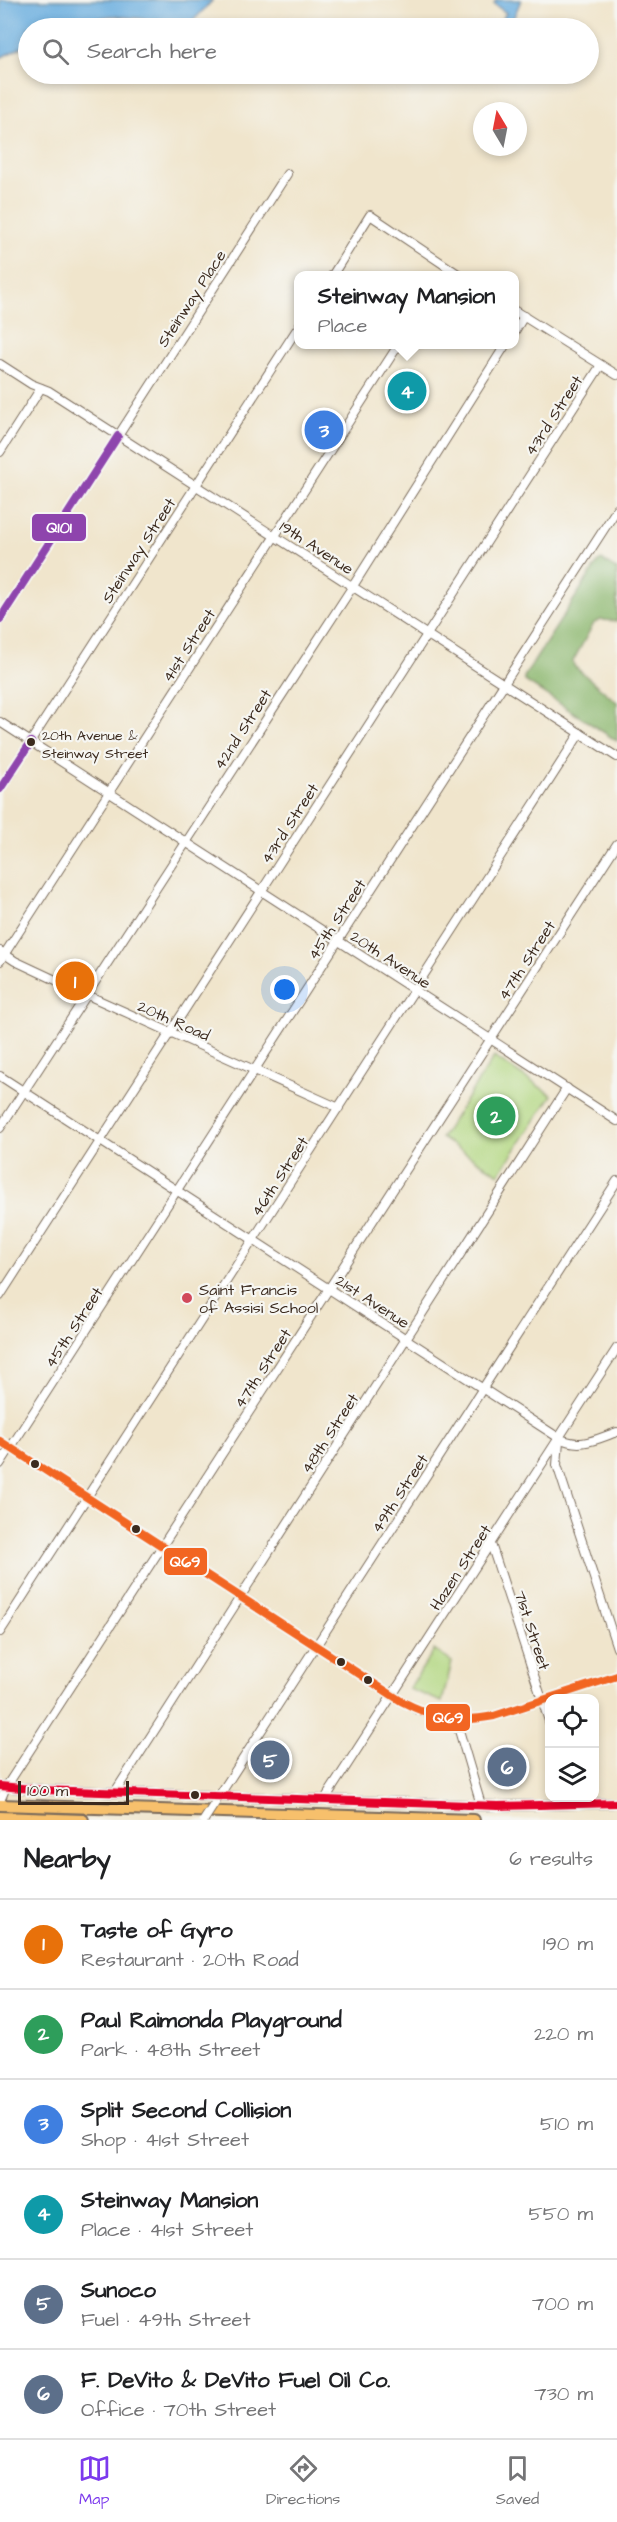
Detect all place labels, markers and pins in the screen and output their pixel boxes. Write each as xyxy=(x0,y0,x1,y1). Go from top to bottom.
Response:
pin: 4 xyxy=(388,368,426,414)
pin: 3 xyxy=(304,408,344,452)
place label: 20th Avenue & Steinway Street xyxy=(42,726,149,764)
marker: 20th Avenue & Steinway Street xyxy=(25,736,37,748)
pin: 1 xyxy=(56,958,94,1004)
pin: 2 xyxy=(476,1094,516,1138)
place label: Saint Francis of Assisi School xyxy=(199,1279,318,1319)
marker: Saint Francis of Assisi School xyxy=(180,1291,194,1305)
unlabelled marker xyxy=(29,1458,41,1470)
unlabelled marker xyxy=(130,1523,142,1535)
unlabelled marker xyxy=(335,1656,347,1668)
unlabelled marker xyxy=(362,1674,374,1686)
pin: 5 xyxy=(250,1738,290,1782)
pin: 6 xyxy=(488,1744,526,1790)
unlabelled marker xyxy=(189,1789,201,1801)

